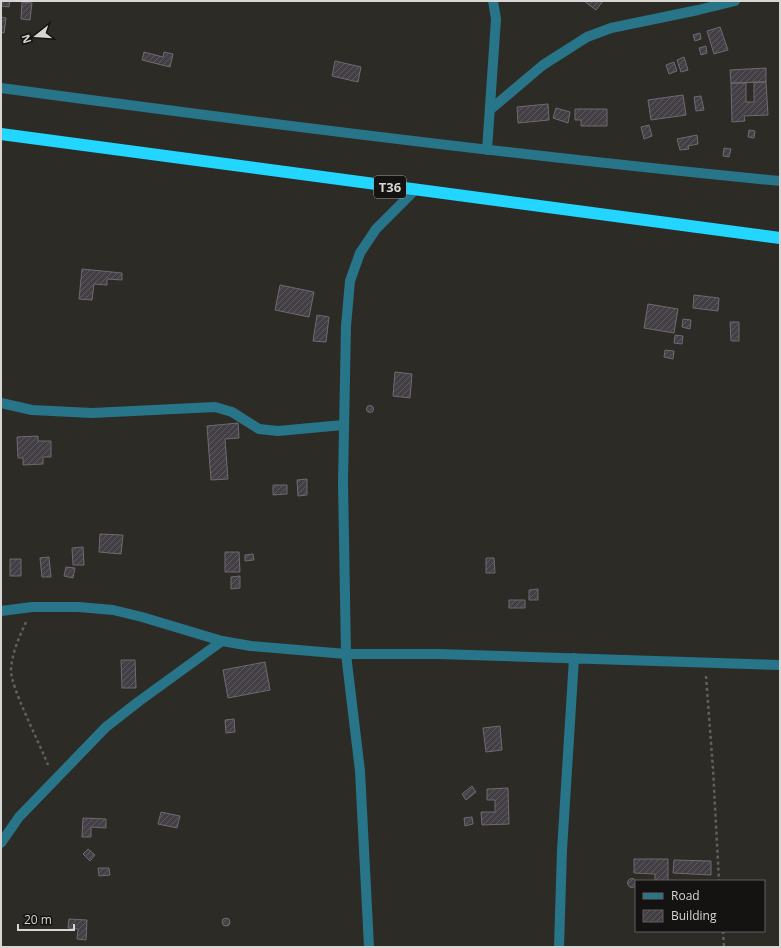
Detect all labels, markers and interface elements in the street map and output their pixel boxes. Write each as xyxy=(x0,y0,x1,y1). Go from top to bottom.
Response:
north arrow xyxy=(16,16,56,56)
text: N xyxy=(17,33,34,46)
road number: T36 xyxy=(374,176,406,198)
legend xyxy=(635,880,765,932)
text: Road xyxy=(671,887,700,904)
scale bar xyxy=(18,906,74,932)
text: Building xyxy=(671,907,717,924)
text: 20 m xyxy=(24,911,52,928)

